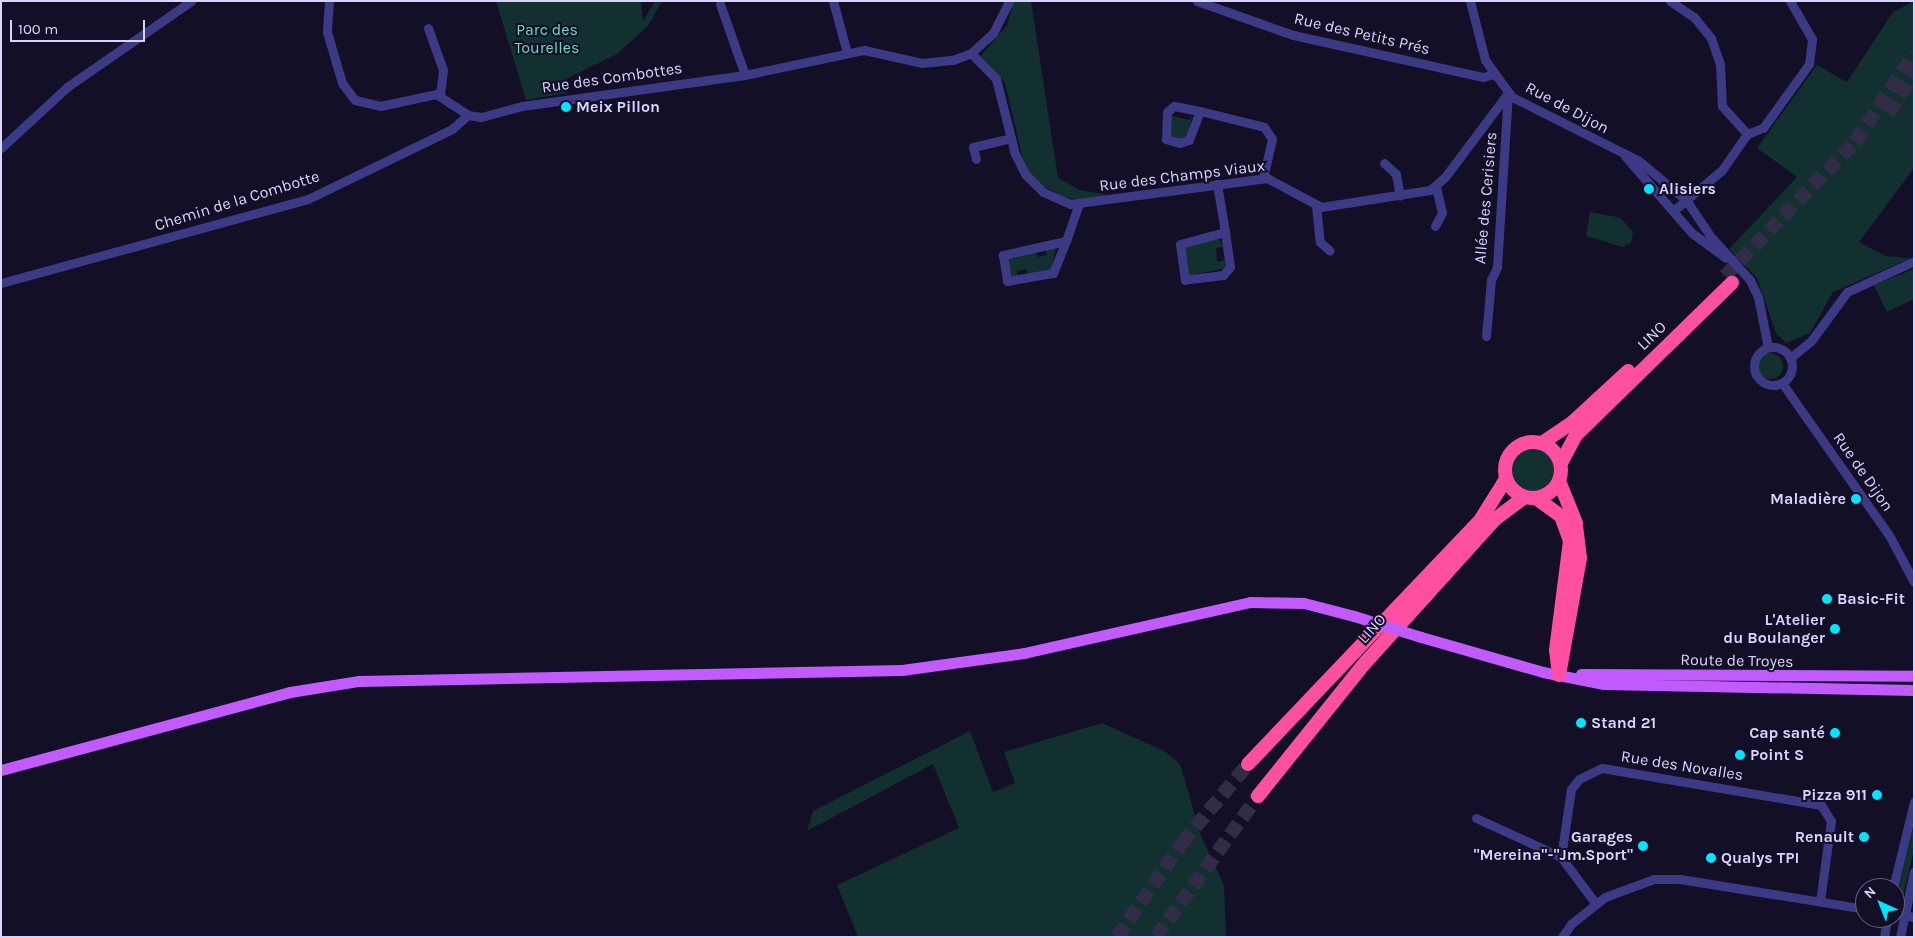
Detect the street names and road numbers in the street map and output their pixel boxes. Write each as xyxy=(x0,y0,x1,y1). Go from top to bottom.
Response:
street label: Rue des Petits Prés xyxy=(1292,9,1432,59)
street label: Rue des Combottes xyxy=(540,59,684,97)
street label: Rue de Dijon xyxy=(1522,78,1612,138)
street label: Allée des Cerisiers xyxy=(1471,131,1501,265)
street label: Rue des Champs Viaux xyxy=(1098,156,1266,196)
street label: Chemin de la Combotte xyxy=(152,167,322,235)
street label: LINO xyxy=(1633,318,1671,354)
street label: Rue de Dijon xyxy=(1829,429,1897,515)
street label: LINO xyxy=(1354,610,1390,648)
street label: Route de Troyes xyxy=(1680,650,1794,672)
street label: Rue des Novalles xyxy=(1619,747,1745,785)

